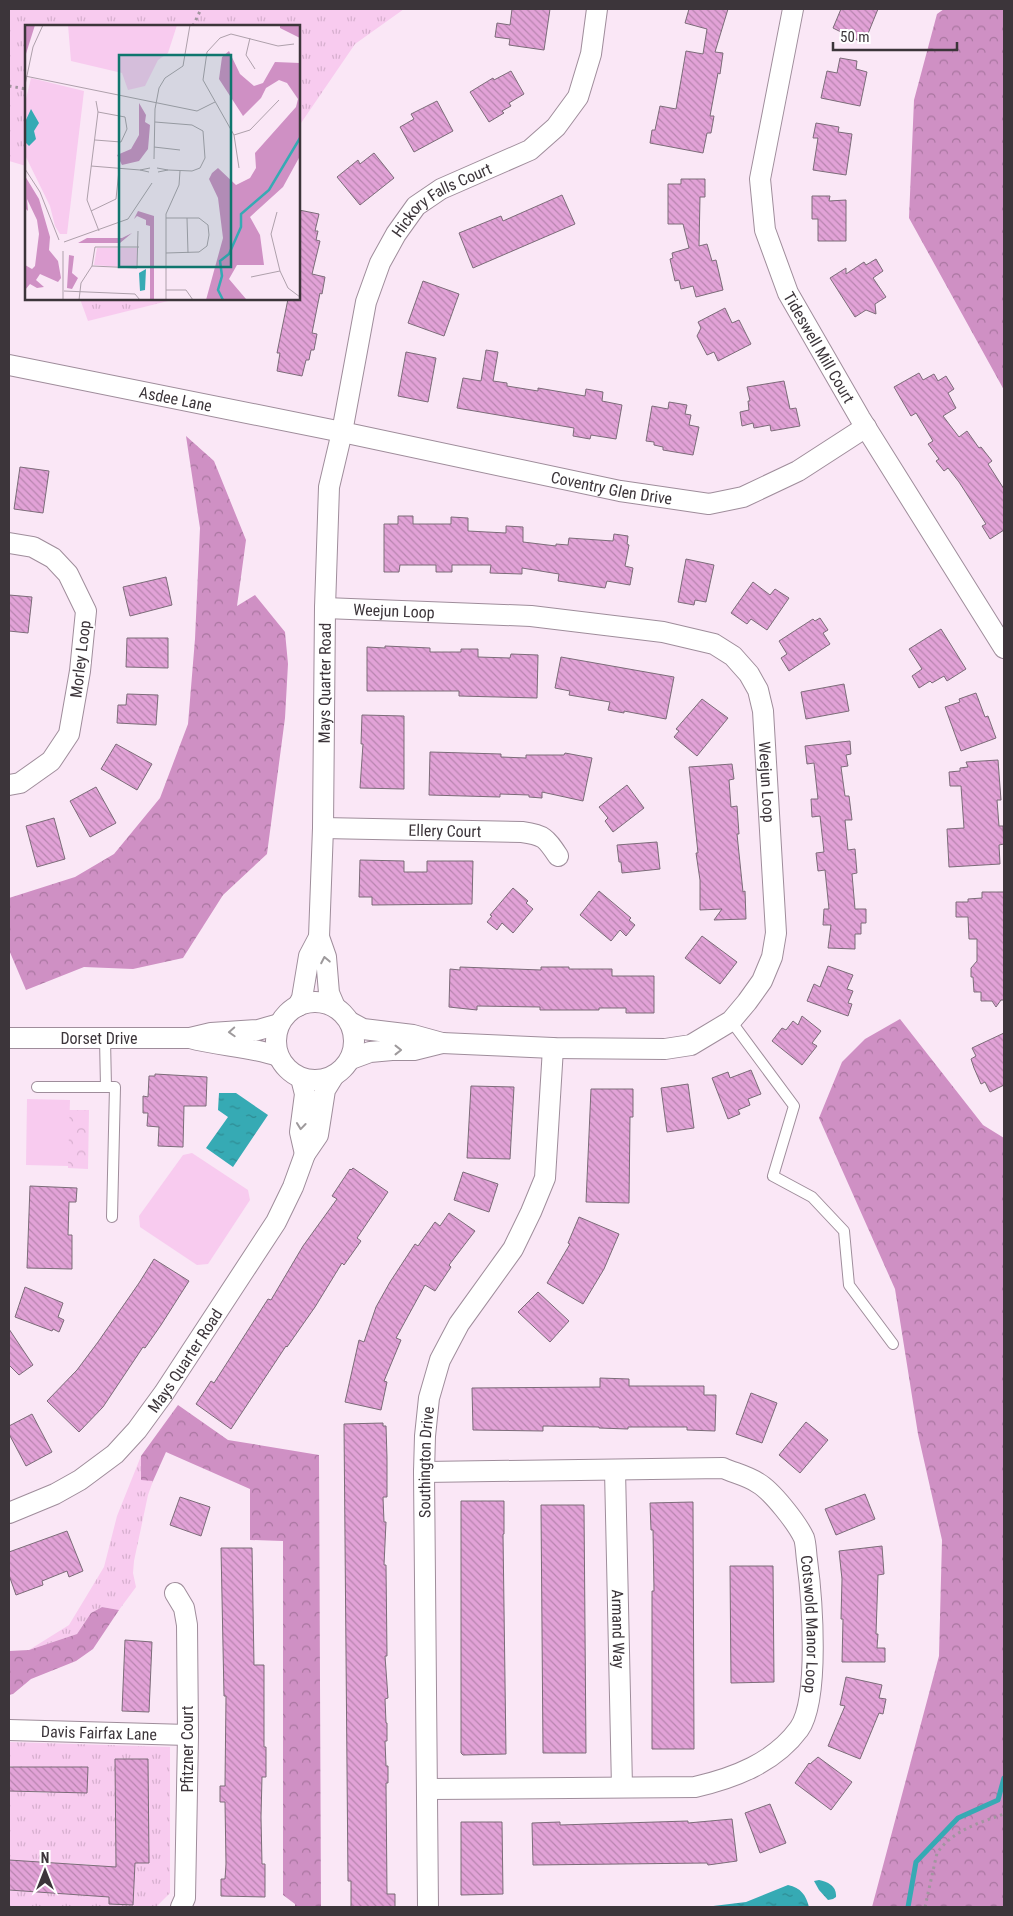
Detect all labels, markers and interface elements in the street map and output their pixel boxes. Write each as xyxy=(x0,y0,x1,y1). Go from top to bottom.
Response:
scale bar xyxy=(833,20,957,52)
inset map xyxy=(25,25,300,300)
text: 50 m xyxy=(840,28,870,46)
street label: Hickory Falls Court xyxy=(388,159,495,241)
street label: Tideswell Mill Court xyxy=(779,288,858,407)
street label: Asdee Lane xyxy=(138,382,214,416)
street label: Coventry Glen Drive xyxy=(549,468,673,509)
street label: Weejun Loop xyxy=(353,600,435,622)
street label: Morley Loop xyxy=(66,619,95,699)
street label: Mays Quarter Road xyxy=(315,623,335,743)
street label: Weejun Loop xyxy=(755,741,779,823)
street label: Ellery Court xyxy=(408,821,482,841)
one-way arrow xyxy=(321,956,331,965)
one-way arrow xyxy=(227,1026,235,1037)
street label: Dorset Drive xyxy=(60,1029,138,1048)
one-way arrow xyxy=(395,1045,403,1055)
one-way arrow xyxy=(296,1123,307,1131)
street label: Mays Quarter Road xyxy=(144,1305,227,1416)
street label: Southington Drive xyxy=(415,1405,438,1518)
street label: Cotswold Manor Loop xyxy=(796,1554,822,1694)
street label: Armand Way xyxy=(608,1589,628,1669)
street label: Pfitzner Court xyxy=(178,1705,197,1793)
street label: Davis Fairfax Lane xyxy=(41,1722,157,1744)
north arrow xyxy=(20,1846,70,1896)
text: N xyxy=(41,1850,49,1866)

